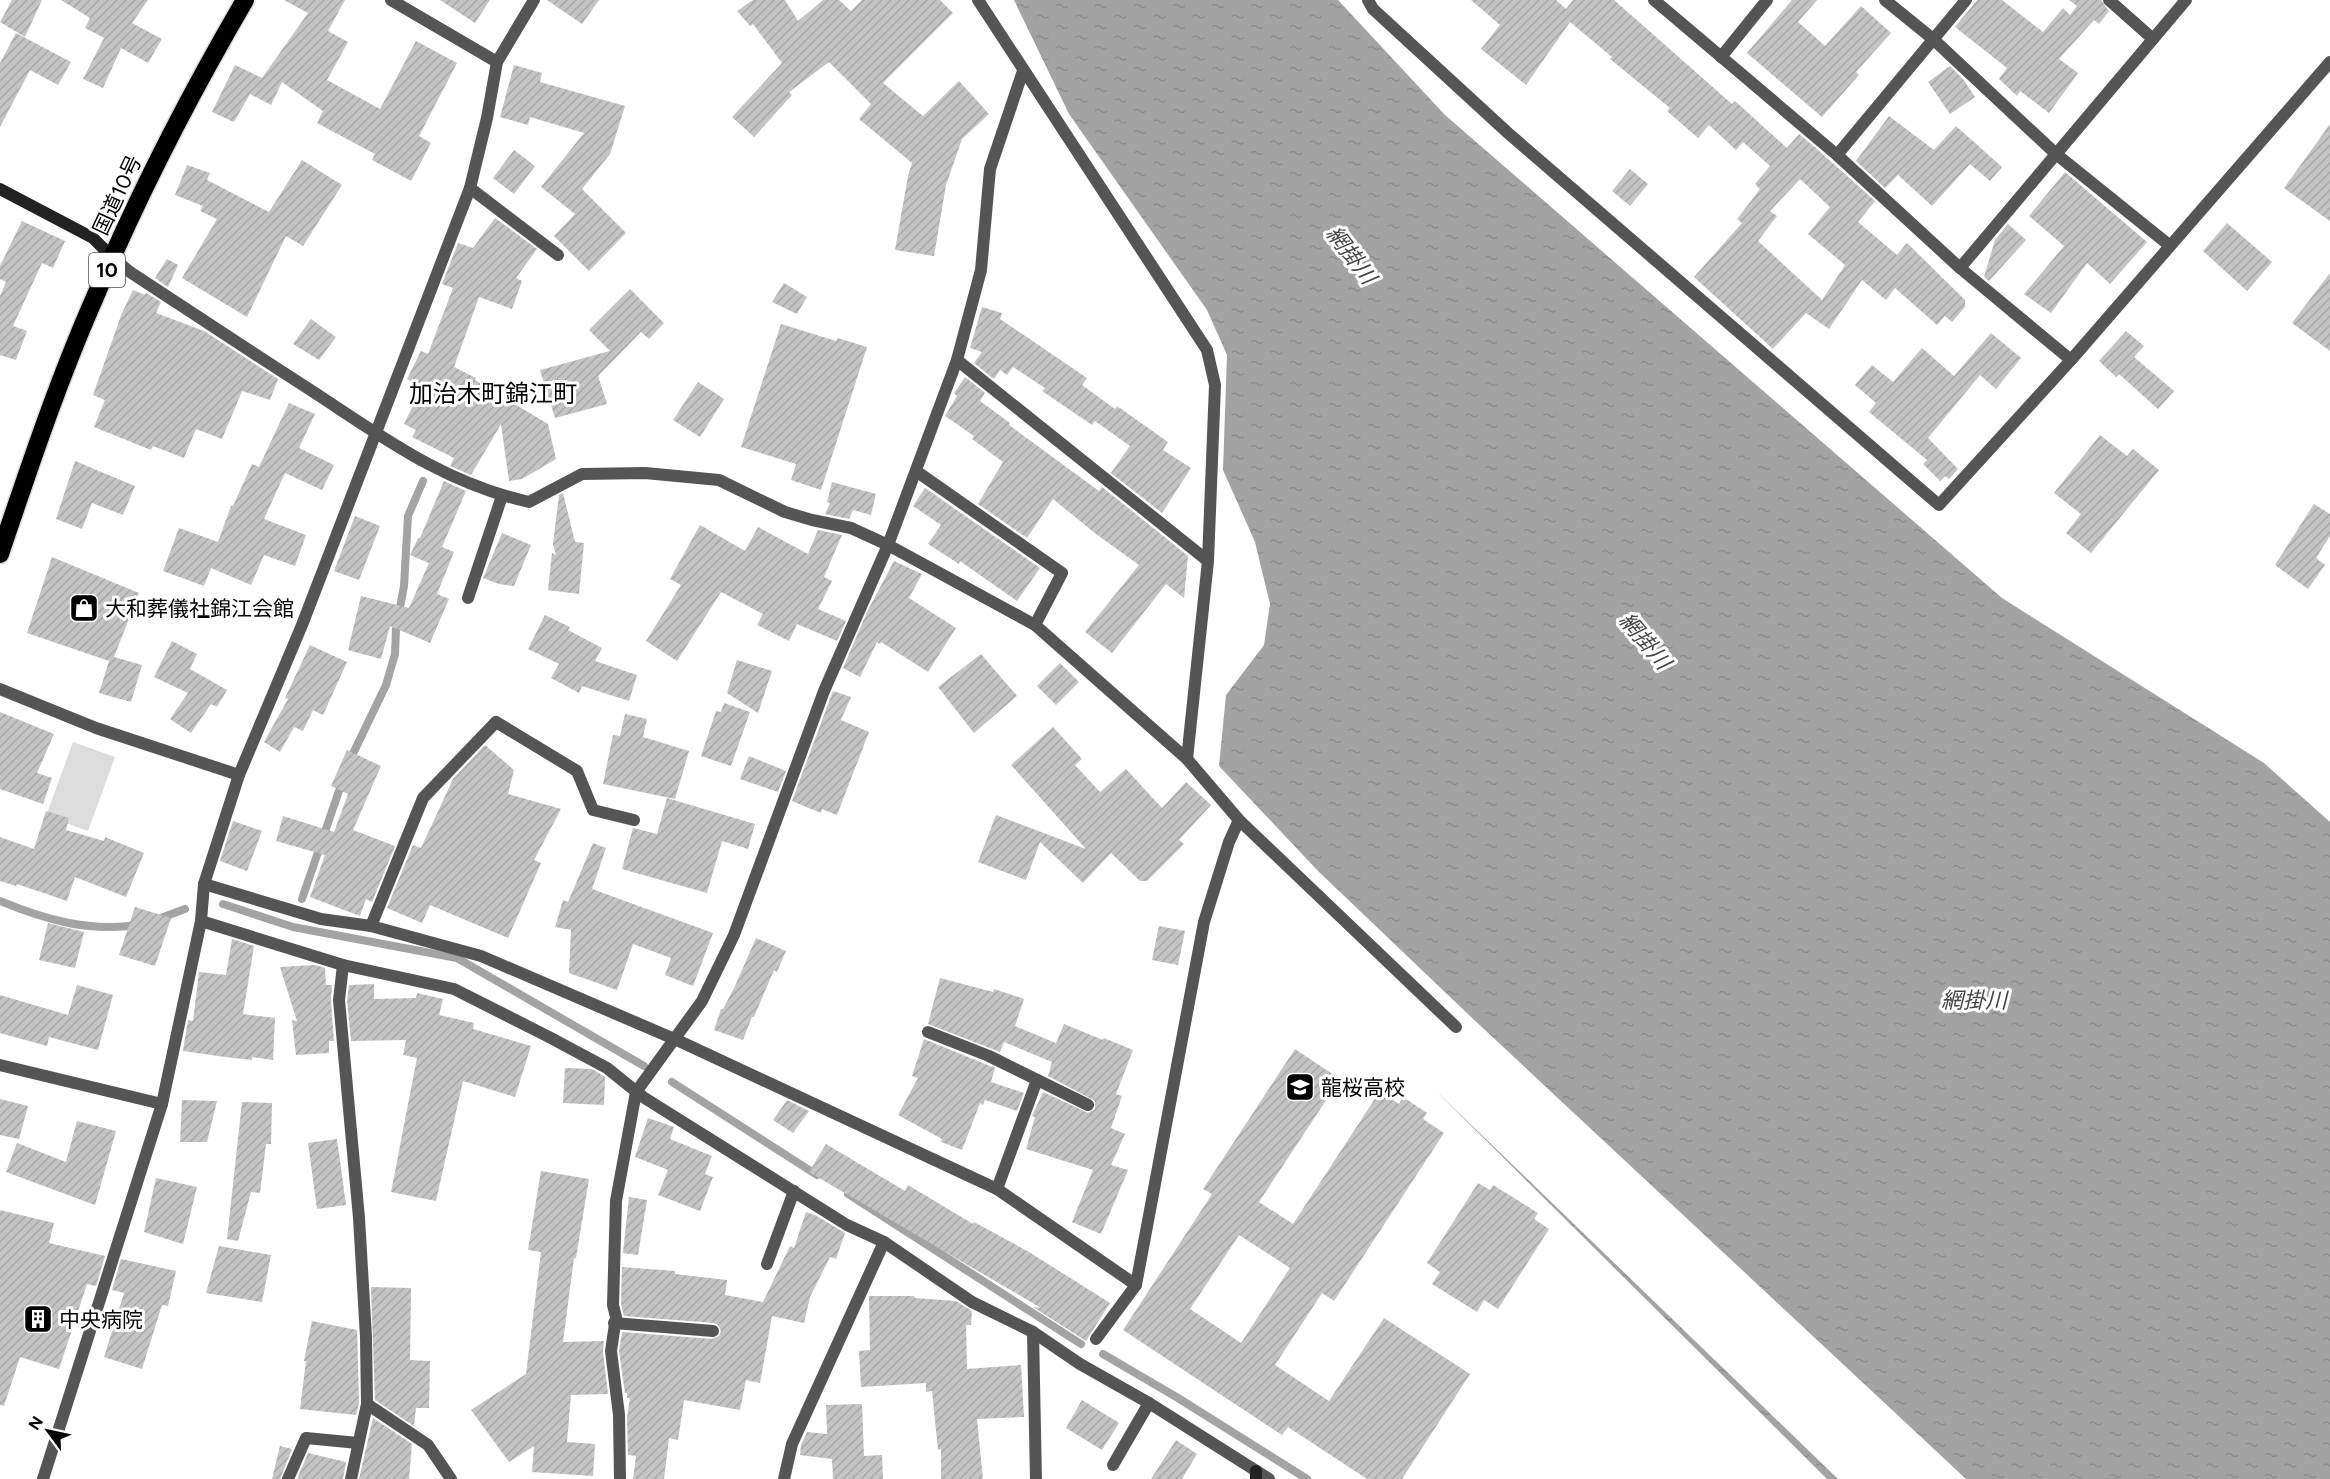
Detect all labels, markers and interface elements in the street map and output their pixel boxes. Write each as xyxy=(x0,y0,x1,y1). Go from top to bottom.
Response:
street label: 国道10号 xyxy=(88,151,146,239)
water label: 網掛川 xyxy=(1320,221,1383,291)
road number: 10 xyxy=(89,253,125,287)
district label: 加治木町錦江町 xyxy=(409,379,577,408)
shop icon: 大和葬儀社錦江会館 xyxy=(68,592,100,624)
place label: 大和葬儀社錦江会館 xyxy=(105,596,294,621)
water label: 網掛川 xyxy=(1613,607,1678,676)
water label: 網掛川 xyxy=(1941,987,2009,1014)
school or university icon: 龍桜高校 xyxy=(1284,1071,1316,1103)
place label: 龍桜高校 xyxy=(1321,1075,1405,1100)
building icon: 中央病院 xyxy=(22,1303,54,1335)
place label: 中央病院 xyxy=(59,1307,143,1332)
north arrow xyxy=(18,1401,78,1461)
text: N xyxy=(25,1413,47,1433)

